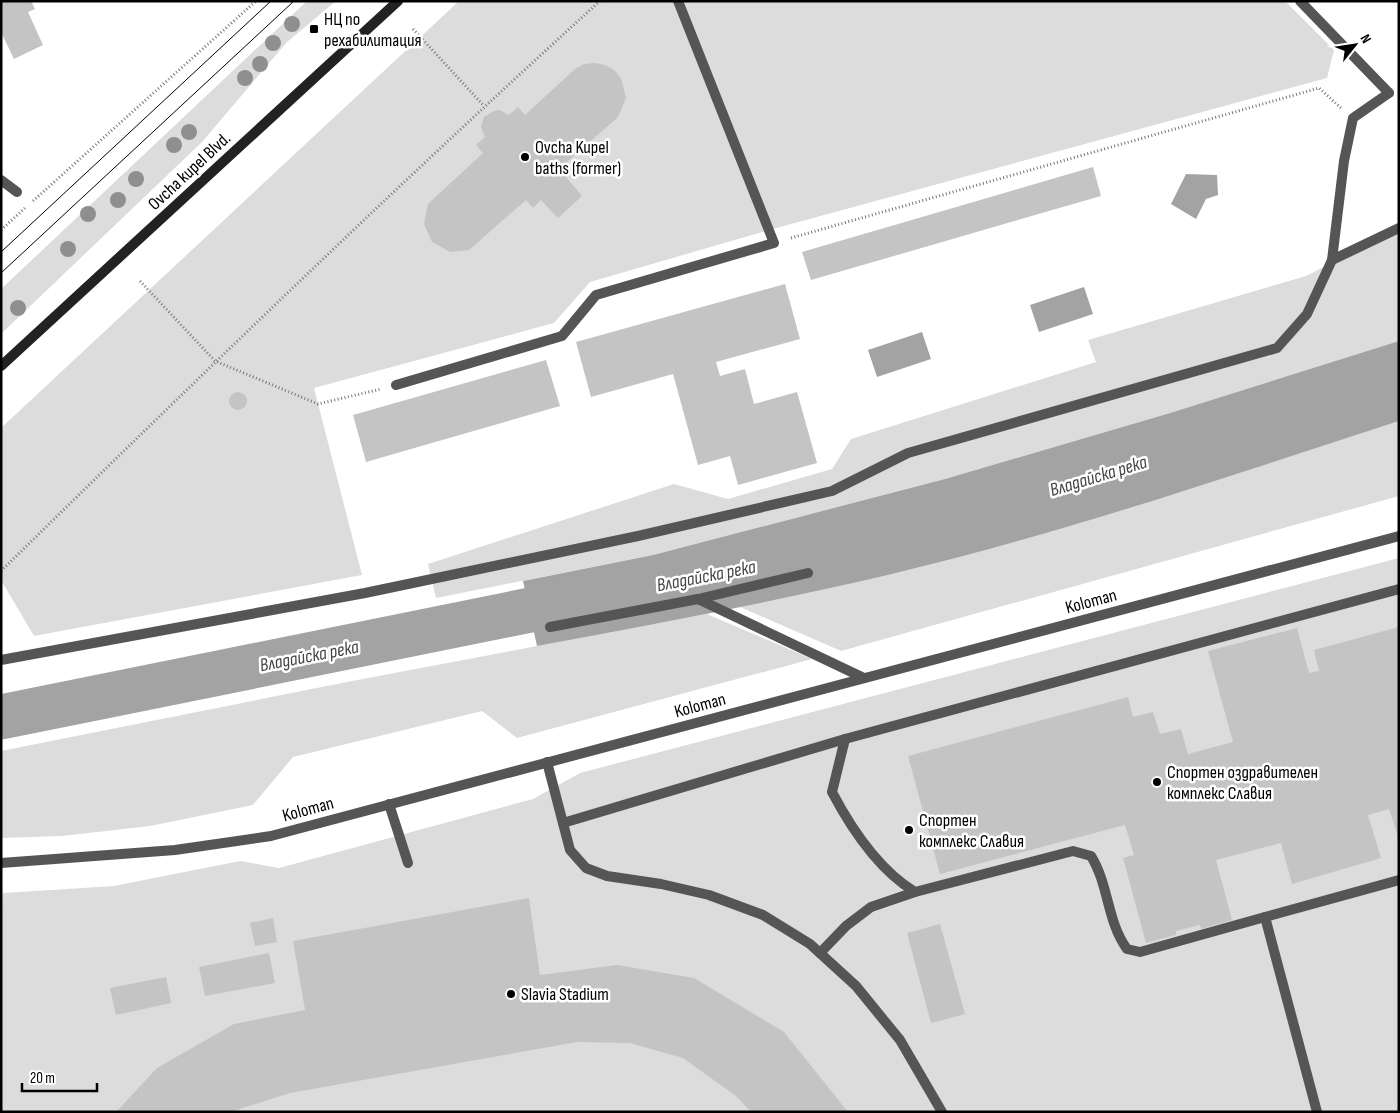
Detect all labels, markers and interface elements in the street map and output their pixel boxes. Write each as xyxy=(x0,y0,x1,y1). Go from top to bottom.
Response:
place label: НЦ по рехабилитация xyxy=(324,9,422,51)
north arrow xyxy=(1330,20,1380,70)
marker: НЦ по рехабилитация xyxy=(308,23,320,35)
text: N xyxy=(1357,31,1375,46)
street label: Ovcha kupel Blvd. xyxy=(144,128,235,215)
place label: Ovcha Kupel baths (former) xyxy=(535,137,621,179)
marker: Ovcha Kupel baths (former) xyxy=(519,151,531,163)
water label: Владайска река xyxy=(1047,451,1150,502)
water label: Владайска река xyxy=(655,556,758,597)
street label: Koloman xyxy=(1063,585,1119,618)
water label: Владайска река xyxy=(258,636,361,677)
street label: Koloman xyxy=(672,689,728,722)
place label: Спортен оздравителен комплекс Славия xyxy=(1167,762,1318,804)
marker: Спортен оздравителен комплекс Славия xyxy=(1151,776,1163,788)
street label: Koloman xyxy=(280,793,336,826)
place label: Спортен комплекс Славия xyxy=(919,810,1024,852)
marker: Спортен комплекс Славия xyxy=(903,824,915,836)
place label: Slavia Stadium xyxy=(521,984,609,1005)
marker: Slavia Stadium xyxy=(505,988,517,1000)
scale bar xyxy=(22,1060,98,1092)
text: 20 m xyxy=(30,1069,55,1088)

